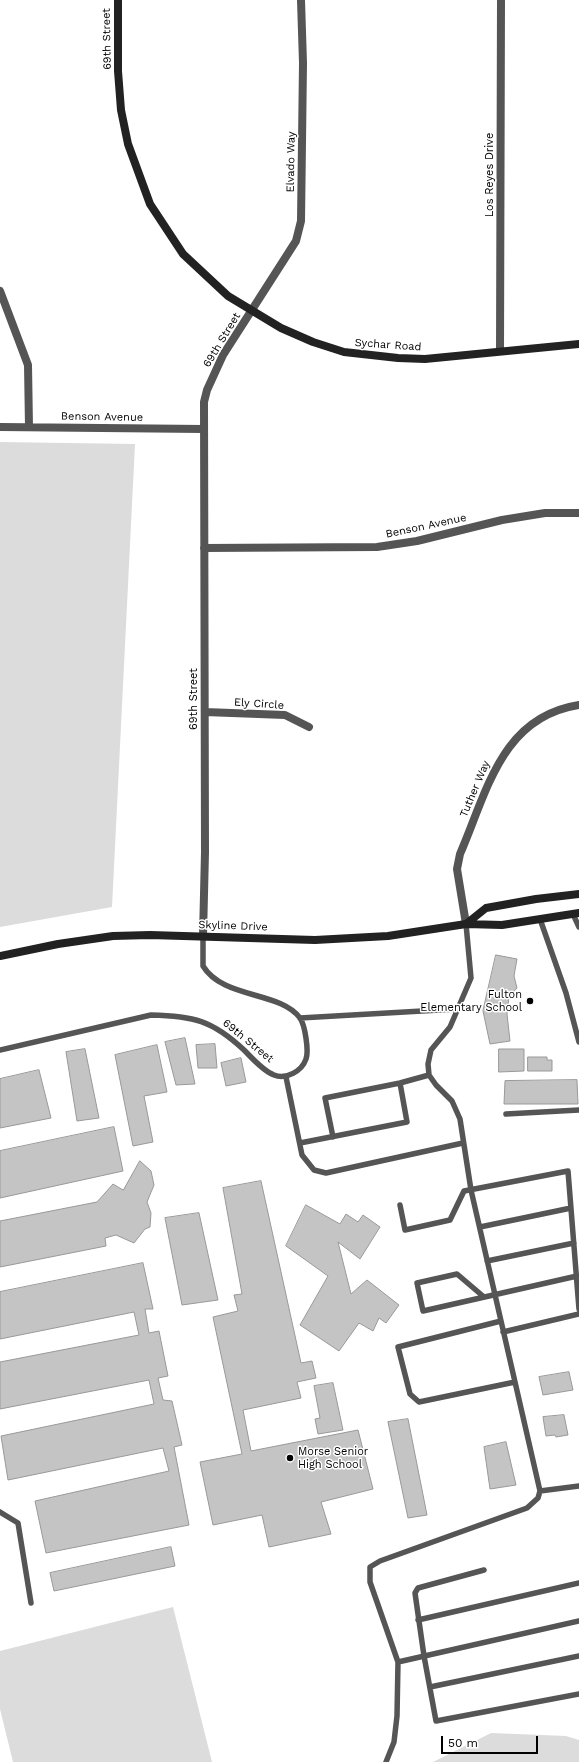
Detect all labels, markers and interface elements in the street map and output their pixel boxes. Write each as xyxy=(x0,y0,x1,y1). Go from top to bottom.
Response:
street label: 69th Street xyxy=(100,8,114,70)
street label: Elvado Way xyxy=(284,131,298,193)
street label: Los Reyes Drive xyxy=(483,133,497,217)
street label: 69th Street xyxy=(200,310,244,370)
street label: Sychar Road xyxy=(354,336,422,354)
street label: Benson Avenue xyxy=(61,410,143,424)
street label: Benson Avenue xyxy=(384,511,468,541)
street label: 69th Street xyxy=(187,668,201,730)
street label: Ely Circle xyxy=(234,696,284,712)
street label: Tuther Way xyxy=(457,759,493,819)
street label: Skyline Drive xyxy=(198,918,268,934)
place label: Fulton Elementary School xyxy=(420,988,522,1014)
marker: Fulton Elementary School xyxy=(525,996,535,1006)
street label: 69th Street xyxy=(220,1016,276,1066)
place label: Morse Senior High School xyxy=(298,1445,368,1471)
marker: Morse Senior High School xyxy=(285,1453,295,1463)
scale bar xyxy=(443,1728,540,1754)
text: 50 m xyxy=(448,1736,478,1750)

